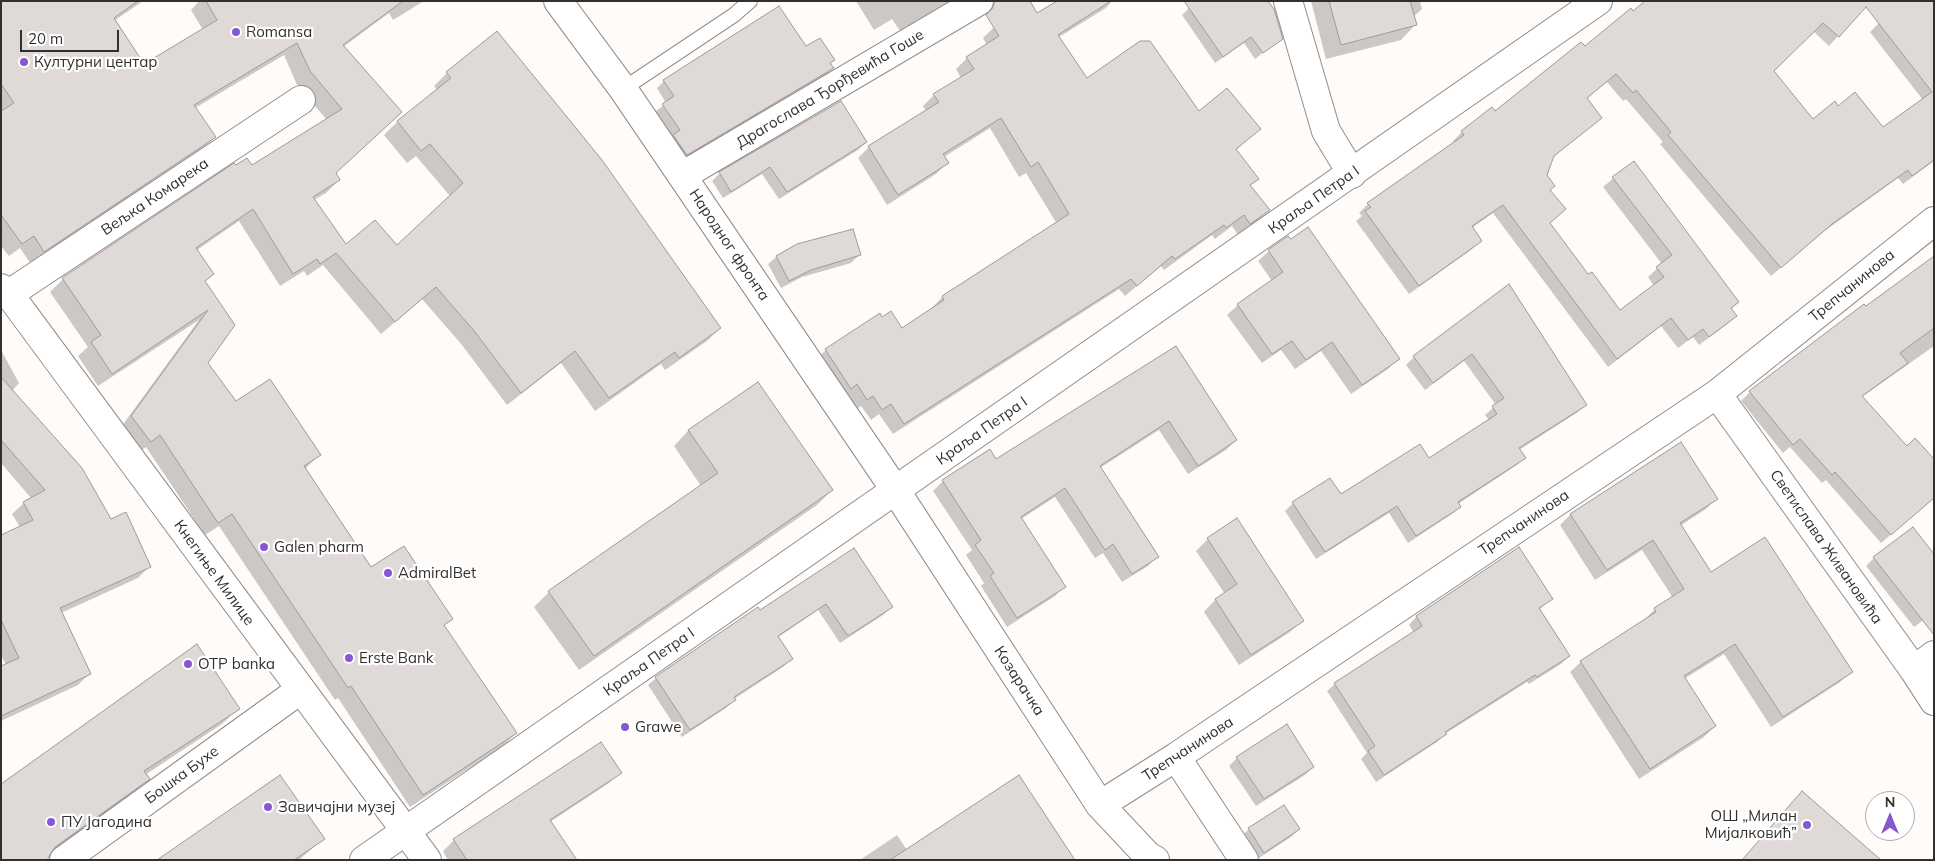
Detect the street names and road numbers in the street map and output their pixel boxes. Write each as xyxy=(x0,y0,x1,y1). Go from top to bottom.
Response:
street label: Драгослава Ђорђевића Гоше xyxy=(733,26,927,152)
street label: Вељка Комарека xyxy=(98,154,212,240)
street label: Краља Петра I xyxy=(1265,162,1363,238)
street label: Народног фронта xyxy=(685,186,773,304)
street label: Трепчанинова xyxy=(1806,246,1898,326)
street label: Краља Петра I xyxy=(933,393,1031,469)
street label: Светислава Живановића xyxy=(1766,466,1886,628)
street label: Трепчанинова xyxy=(1475,486,1573,560)
street label: Кнегиње Милице xyxy=(170,517,258,629)
street label: Краља Петра I xyxy=(600,624,698,700)
street label: Козарачка xyxy=(990,643,1048,719)
street label: Трепчанинова xyxy=(1139,713,1237,785)
street label: Бошка Бухе xyxy=(142,742,222,808)

